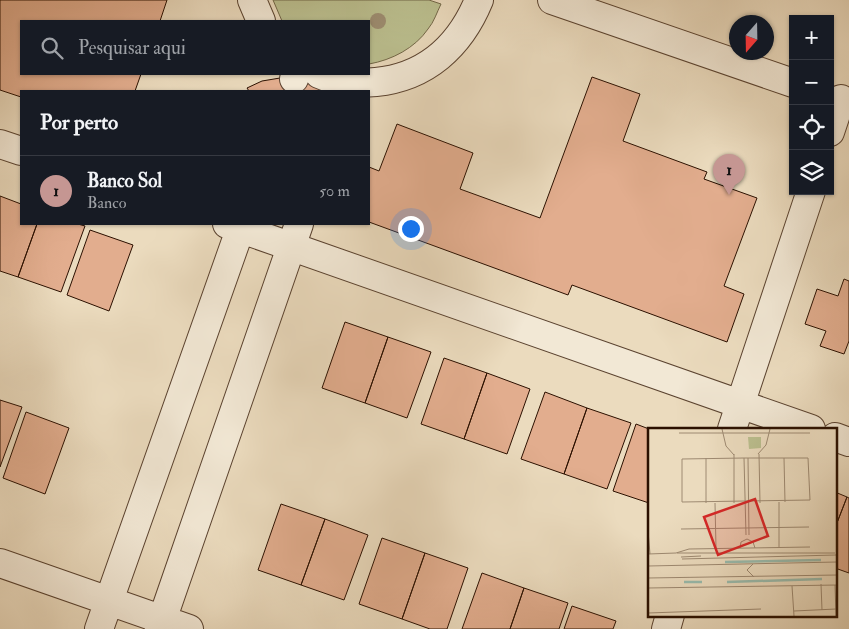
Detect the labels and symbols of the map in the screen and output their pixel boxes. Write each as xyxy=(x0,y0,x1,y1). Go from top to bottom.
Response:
north arrow xyxy=(729,15,774,60)
pin: 1 xyxy=(713,154,745,195)
your location xyxy=(398,216,424,242)
inset map xyxy=(648,428,836,616)

